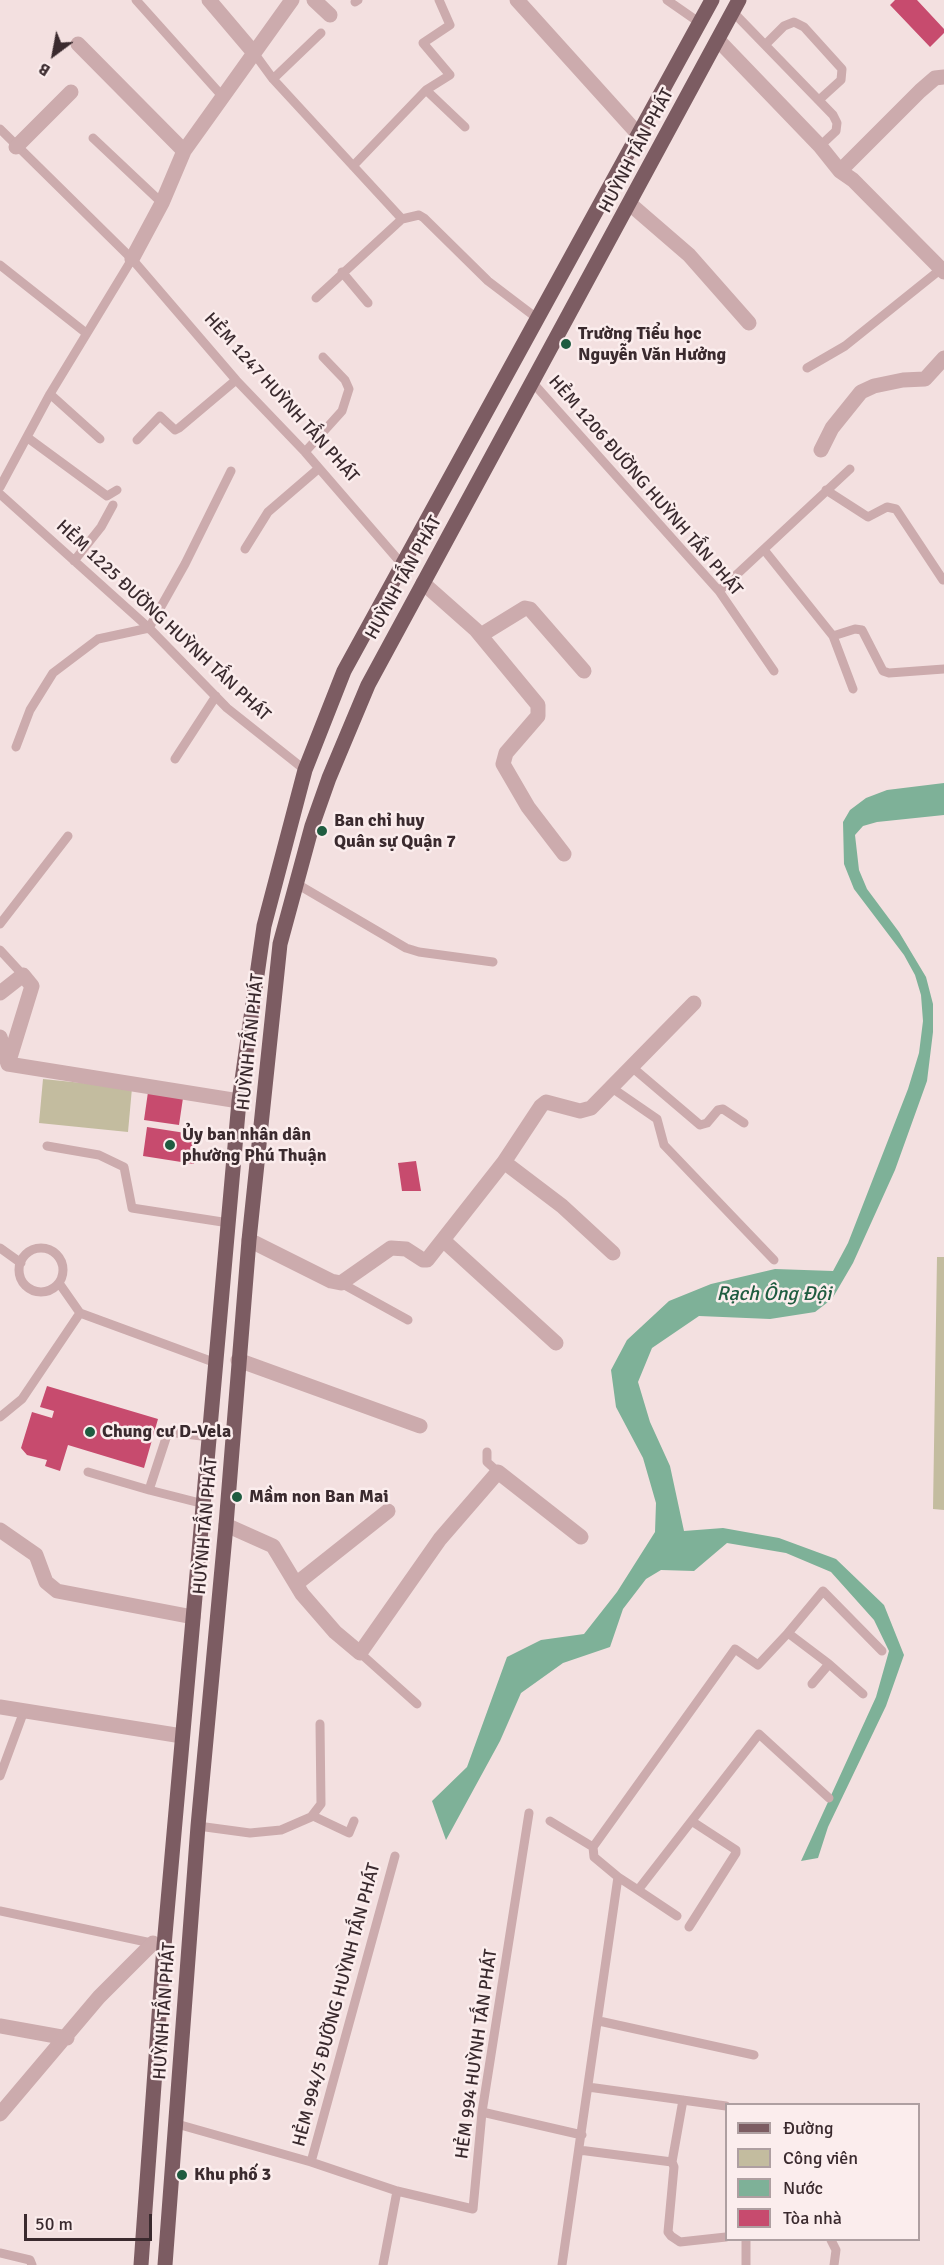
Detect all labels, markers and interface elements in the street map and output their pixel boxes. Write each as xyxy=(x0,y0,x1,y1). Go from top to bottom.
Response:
north arrow xyxy=(24,24,84,84)
text: B xyxy=(35,58,54,80)
street label: HUỲNH TẤN PHÁT xyxy=(595,85,679,217)
street label: HẺM 1247 HUỲNH TẤN PHÁT xyxy=(199,309,363,487)
place label: Trường Tiểu học Nguyễn Văn Hưởng xyxy=(578,323,726,366)
marker: Trường Tiểu học Nguyễn Văn Hưởng xyxy=(559,337,573,351)
street label: HẺM 1206 ĐƯỜNG HUỲNH TẤN PHÁT xyxy=(543,371,747,601)
street label: HUỲNH TẤN PHÁT xyxy=(361,513,447,643)
street label: HẺM 1225 ĐƯỜNG HUỲNH TẤN PHÁT xyxy=(51,516,275,726)
place label: Ban chỉ huy Quân sự Quận 7 xyxy=(334,810,456,852)
marker: Ban chỉ huy Quân sự Quận 7 xyxy=(315,824,329,838)
street label: HUỲNH TẤN PHÁT xyxy=(233,972,269,1112)
place label: Ủy ban nhân dân phường Phú Thuận xyxy=(182,1124,326,1166)
marker: Ủy ban nhân dân phường Phú Thuận xyxy=(163,1138,177,1152)
water label: Rạch Ông Đội xyxy=(717,1283,831,1307)
place label: Chung cư D-Vela xyxy=(102,1421,231,1443)
marker: Chung cư D-Vela xyxy=(83,1425,97,1439)
street label: HUỲNH TẤN PHÁT xyxy=(189,1456,223,1596)
place label: Mầm non Ban Mai xyxy=(249,1486,389,1508)
marker: Mầm non Ban Mai xyxy=(230,1490,244,1504)
street label: HẺM 994/5 ĐƯỜNG HUỲNH TẤN PHÁT xyxy=(289,1861,385,2149)
street label: HUỲNH TẤN PHÁT xyxy=(149,1942,181,2080)
street label: HẺM 994 HUỲNH TẤN PHÁT xyxy=(452,1948,502,2160)
legend xyxy=(725,2103,920,2241)
text: Đường xyxy=(783,2117,834,2139)
text: Công viên xyxy=(783,2147,858,2169)
place label: Khu phố 3 xyxy=(194,2164,271,2186)
marker: Khu phố 3 xyxy=(175,2168,189,2182)
text: Nước xyxy=(783,2177,823,2199)
scale bar xyxy=(27,2202,154,2240)
text: Tòa nhà xyxy=(783,2207,842,2229)
text: 50 m xyxy=(35,2213,73,2235)

